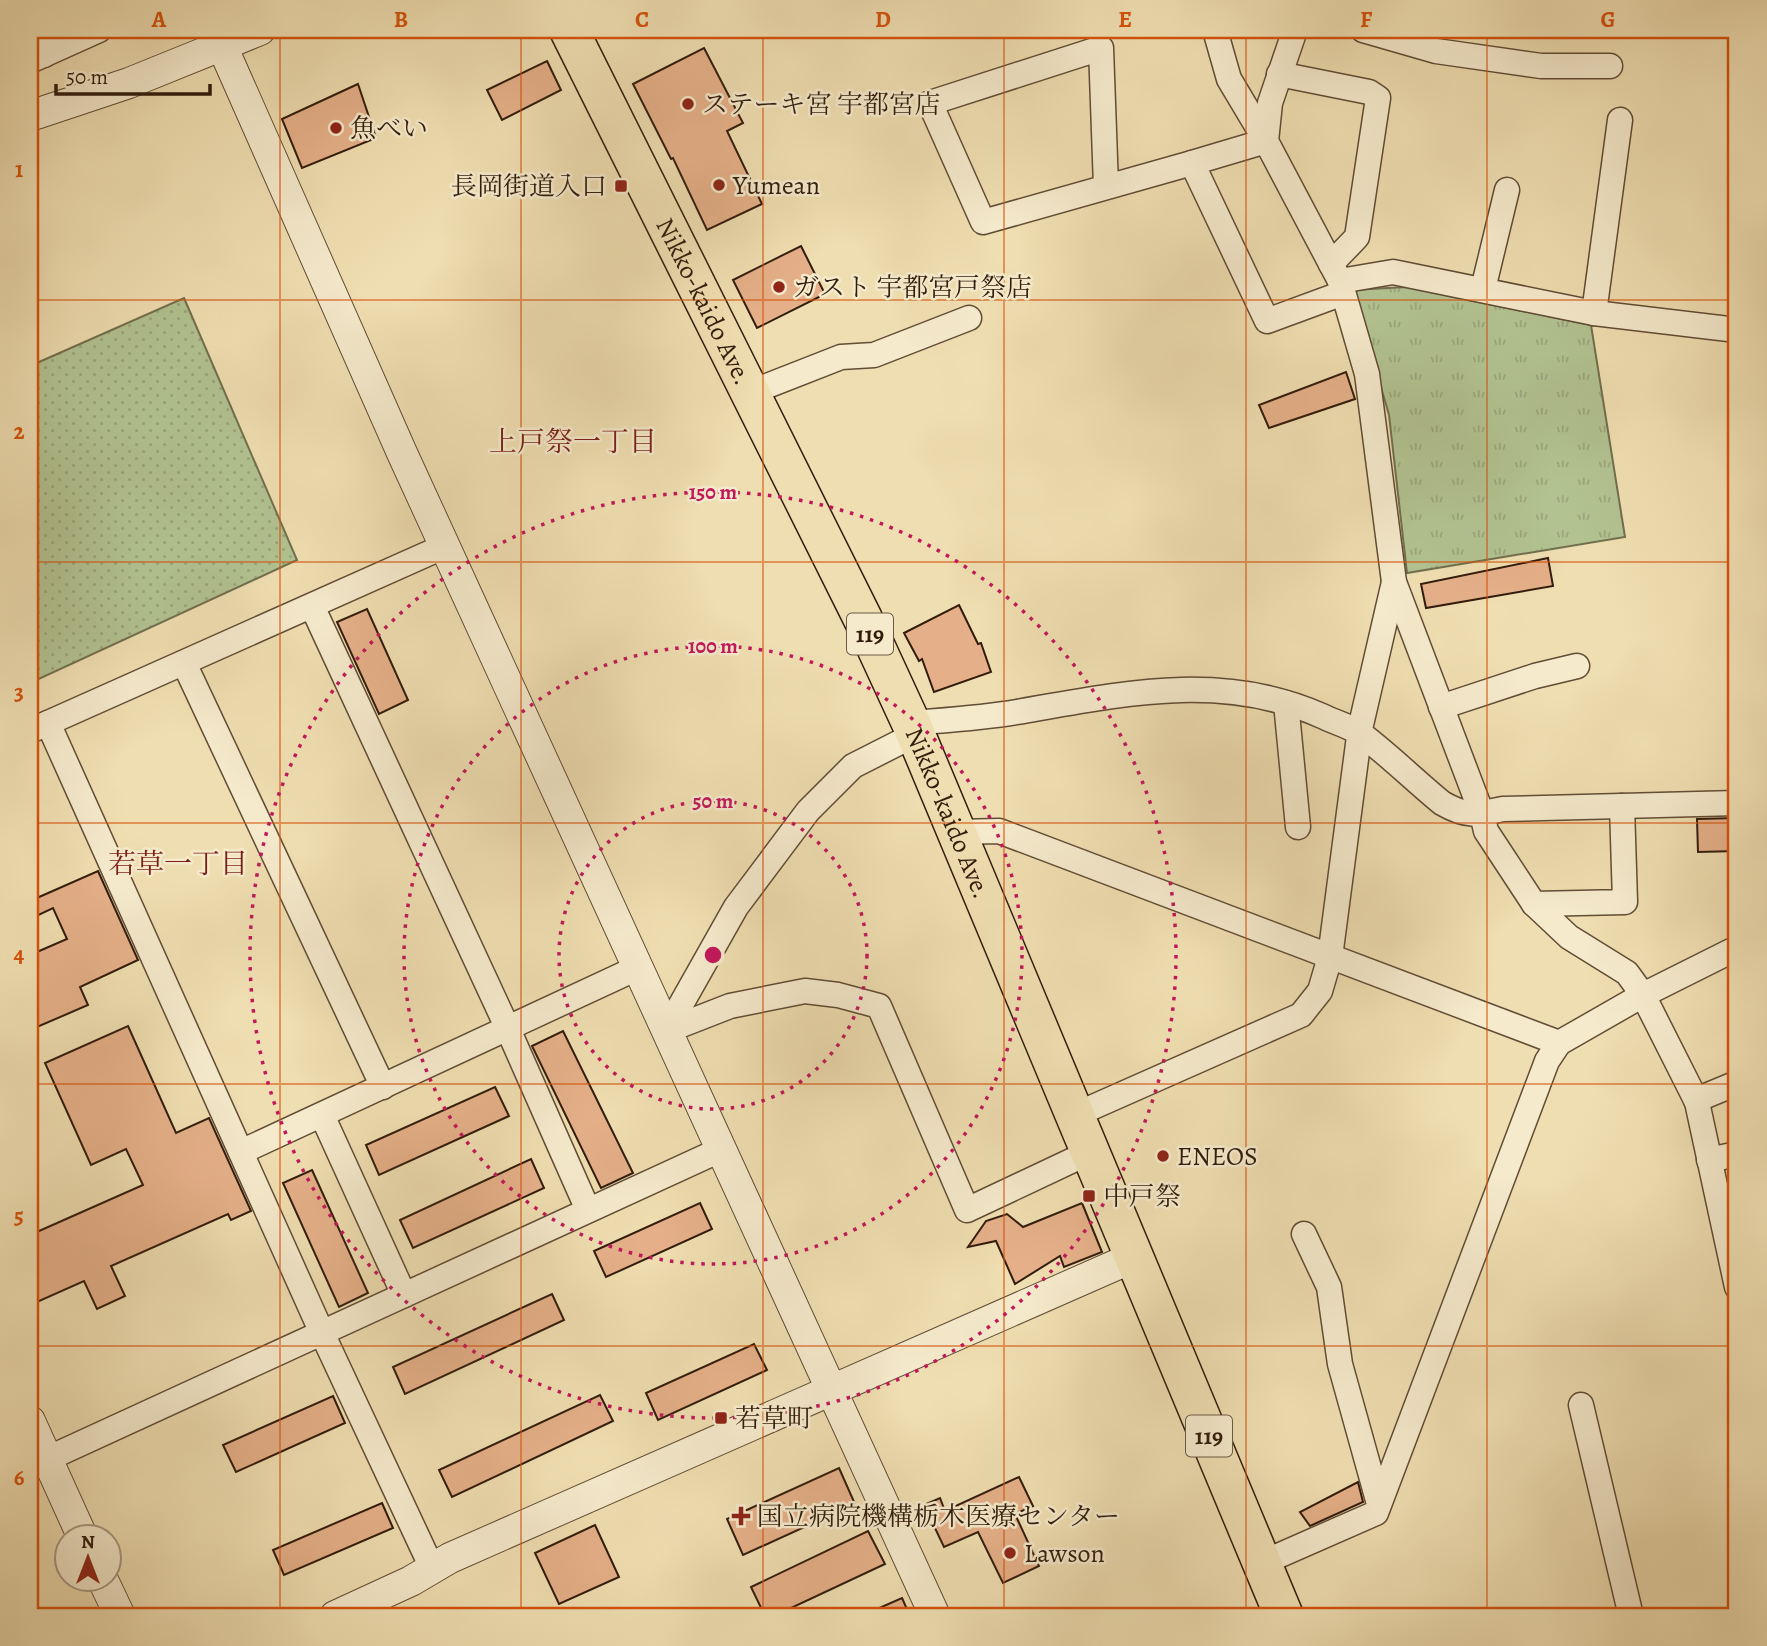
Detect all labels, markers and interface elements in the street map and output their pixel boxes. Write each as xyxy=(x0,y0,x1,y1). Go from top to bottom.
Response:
text: A xyxy=(151,4,167,35)
text: B xyxy=(394,4,408,35)
text: C xyxy=(635,4,649,35)
text: D xyxy=(875,4,891,35)
text: E xyxy=(1118,4,1132,35)
text: F xyxy=(1360,4,1373,35)
text: G xyxy=(1600,4,1616,35)
scale bar xyxy=(56,52,210,96)
text: 50 m xyxy=(66,63,108,91)
place label: ステーキ宮 宇都宮店 xyxy=(702,87,941,122)
marker: ステーキ宮 宇都宮店 xyxy=(680,96,696,112)
place label: 魚べい xyxy=(350,111,428,146)
marker: 魚べい xyxy=(328,120,344,136)
text: 1 xyxy=(15,154,23,185)
place label: Yumean xyxy=(732,168,820,203)
place label: 長岡街道入口 xyxy=(451,169,607,204)
marker: Yumean xyxy=(711,177,727,193)
marker: 長岡街道入口 xyxy=(613,178,629,194)
street label: Nikko-kaido Ave. xyxy=(647,212,760,391)
place label: ガスト 宇都宮戸祭店 xyxy=(793,270,1032,305)
marker: ガスト 宇都宮戸祭店 xyxy=(771,279,787,295)
text: 2 xyxy=(13,416,25,447)
district label: 上戸祭一丁目 xyxy=(489,423,657,461)
text: 150 m xyxy=(689,478,738,506)
road number: 119 xyxy=(847,614,893,654)
text: 100 m xyxy=(688,632,738,660)
text: 3 xyxy=(14,677,24,708)
street label: Nikko-kaido Ave. xyxy=(897,722,999,904)
text: 50 m xyxy=(693,787,734,815)
district label: 若草一丁目 xyxy=(108,845,248,883)
text: 4 xyxy=(14,939,25,970)
centre of rings xyxy=(701,943,725,967)
place label: ENEOS xyxy=(1177,1139,1258,1174)
marker: ENEOS xyxy=(1155,1148,1171,1164)
place label: 中戸祭 xyxy=(1103,1179,1181,1214)
marker: 中戸祭 xyxy=(1081,1188,1097,1204)
text: 5 xyxy=(14,1200,24,1231)
place label: 若草町 xyxy=(735,1401,813,1436)
marker: 若草町 xyxy=(713,1410,729,1426)
road number: 119 xyxy=(1186,1416,1232,1456)
text: 6 xyxy=(14,1462,25,1493)
place label: 国立病院機構栃木医療センター xyxy=(757,1499,1120,1534)
marker: 国立病院機構栃木医療センター xyxy=(731,1506,751,1526)
north arrow xyxy=(52,1524,122,1594)
text: N xyxy=(81,1529,95,1555)
place label: Lawson xyxy=(1024,1536,1105,1571)
marker: Lawson xyxy=(1002,1545,1018,1561)

